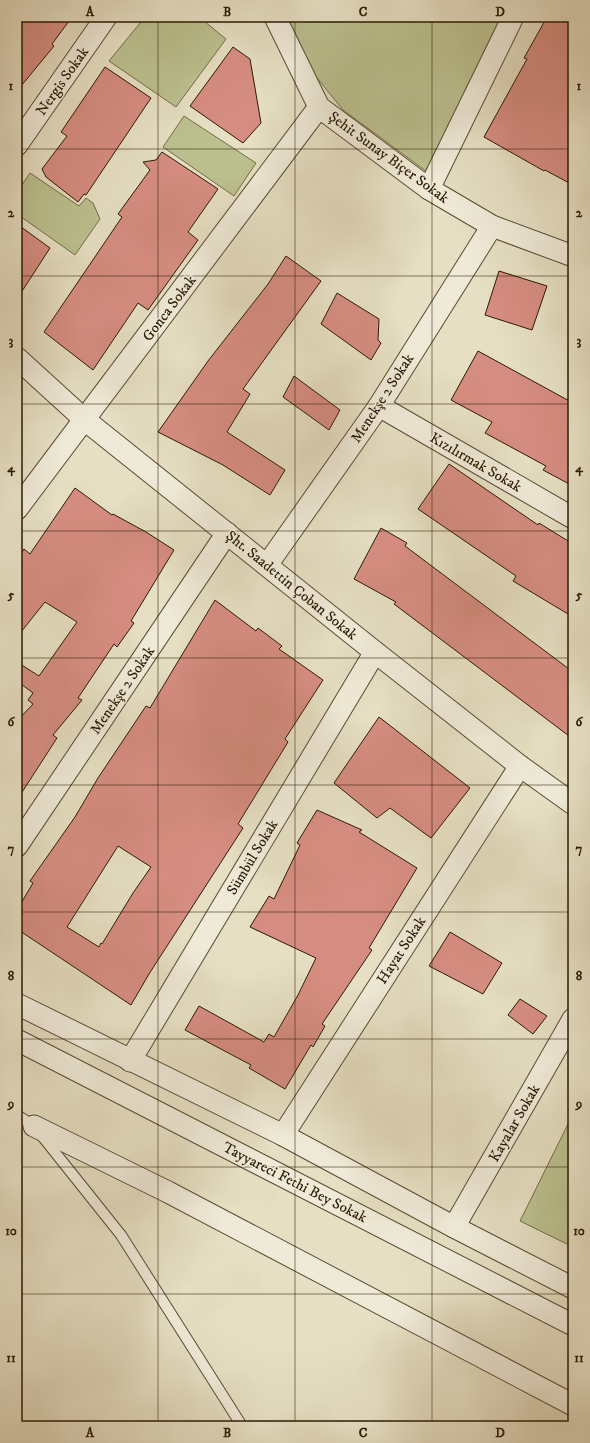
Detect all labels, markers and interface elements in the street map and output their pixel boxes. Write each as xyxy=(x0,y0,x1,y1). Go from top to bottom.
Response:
text: A xyxy=(85,4,95,20)
text: B xyxy=(223,4,231,20)
text: C xyxy=(359,4,368,20)
text: D xyxy=(495,4,505,20)
street label: Nergis Sokak xyxy=(32,43,93,119)
text: 1 xyxy=(9,78,14,94)
text: 1 xyxy=(577,78,582,94)
street label: Şehit Sunay Biçer Sokak xyxy=(325,107,453,208)
text: 2 xyxy=(8,205,15,221)
text: 2 xyxy=(576,205,583,221)
street label: Gonca Sokak xyxy=(138,271,201,345)
text: 3 xyxy=(9,333,14,349)
text: 3 xyxy=(577,333,582,349)
street label: Menekşe 2 Sokak xyxy=(347,350,419,446)
street label: Kızılırmak Sokak xyxy=(426,428,526,497)
text: 4 xyxy=(6,460,15,477)
text: 4 xyxy=(574,460,583,477)
street label: Şht. Saadettin Çoban Sokak xyxy=(222,526,362,645)
text: 5 xyxy=(7,587,15,603)
text: 5 xyxy=(575,587,583,603)
street label: Menekşe 2 Sokak xyxy=(86,642,159,738)
text: 6 xyxy=(8,714,16,730)
text: 6 xyxy=(576,714,584,730)
street label: Sümbül Sokak xyxy=(222,816,283,898)
text: 7 xyxy=(8,841,15,857)
text: 7 xyxy=(576,841,583,857)
street label: Hayat Sokak xyxy=(373,912,431,988)
text: 8 xyxy=(8,968,15,984)
text: 8 xyxy=(576,968,583,984)
street label: Kayalar Sokak xyxy=(485,1081,545,1165)
text: 9 xyxy=(7,1096,14,1112)
text: 9 xyxy=(575,1096,582,1112)
street label: Tayyareci Fethi Bey Sokak xyxy=(219,1138,371,1227)
text: 10 xyxy=(5,1223,17,1239)
text: 10 xyxy=(573,1223,585,1239)
text: 11 xyxy=(6,1350,16,1366)
text: 11 xyxy=(574,1350,584,1366)
text: A xyxy=(85,1425,95,1441)
text: B xyxy=(223,1425,231,1441)
text: C xyxy=(359,1425,368,1441)
text: D xyxy=(495,1425,505,1441)

